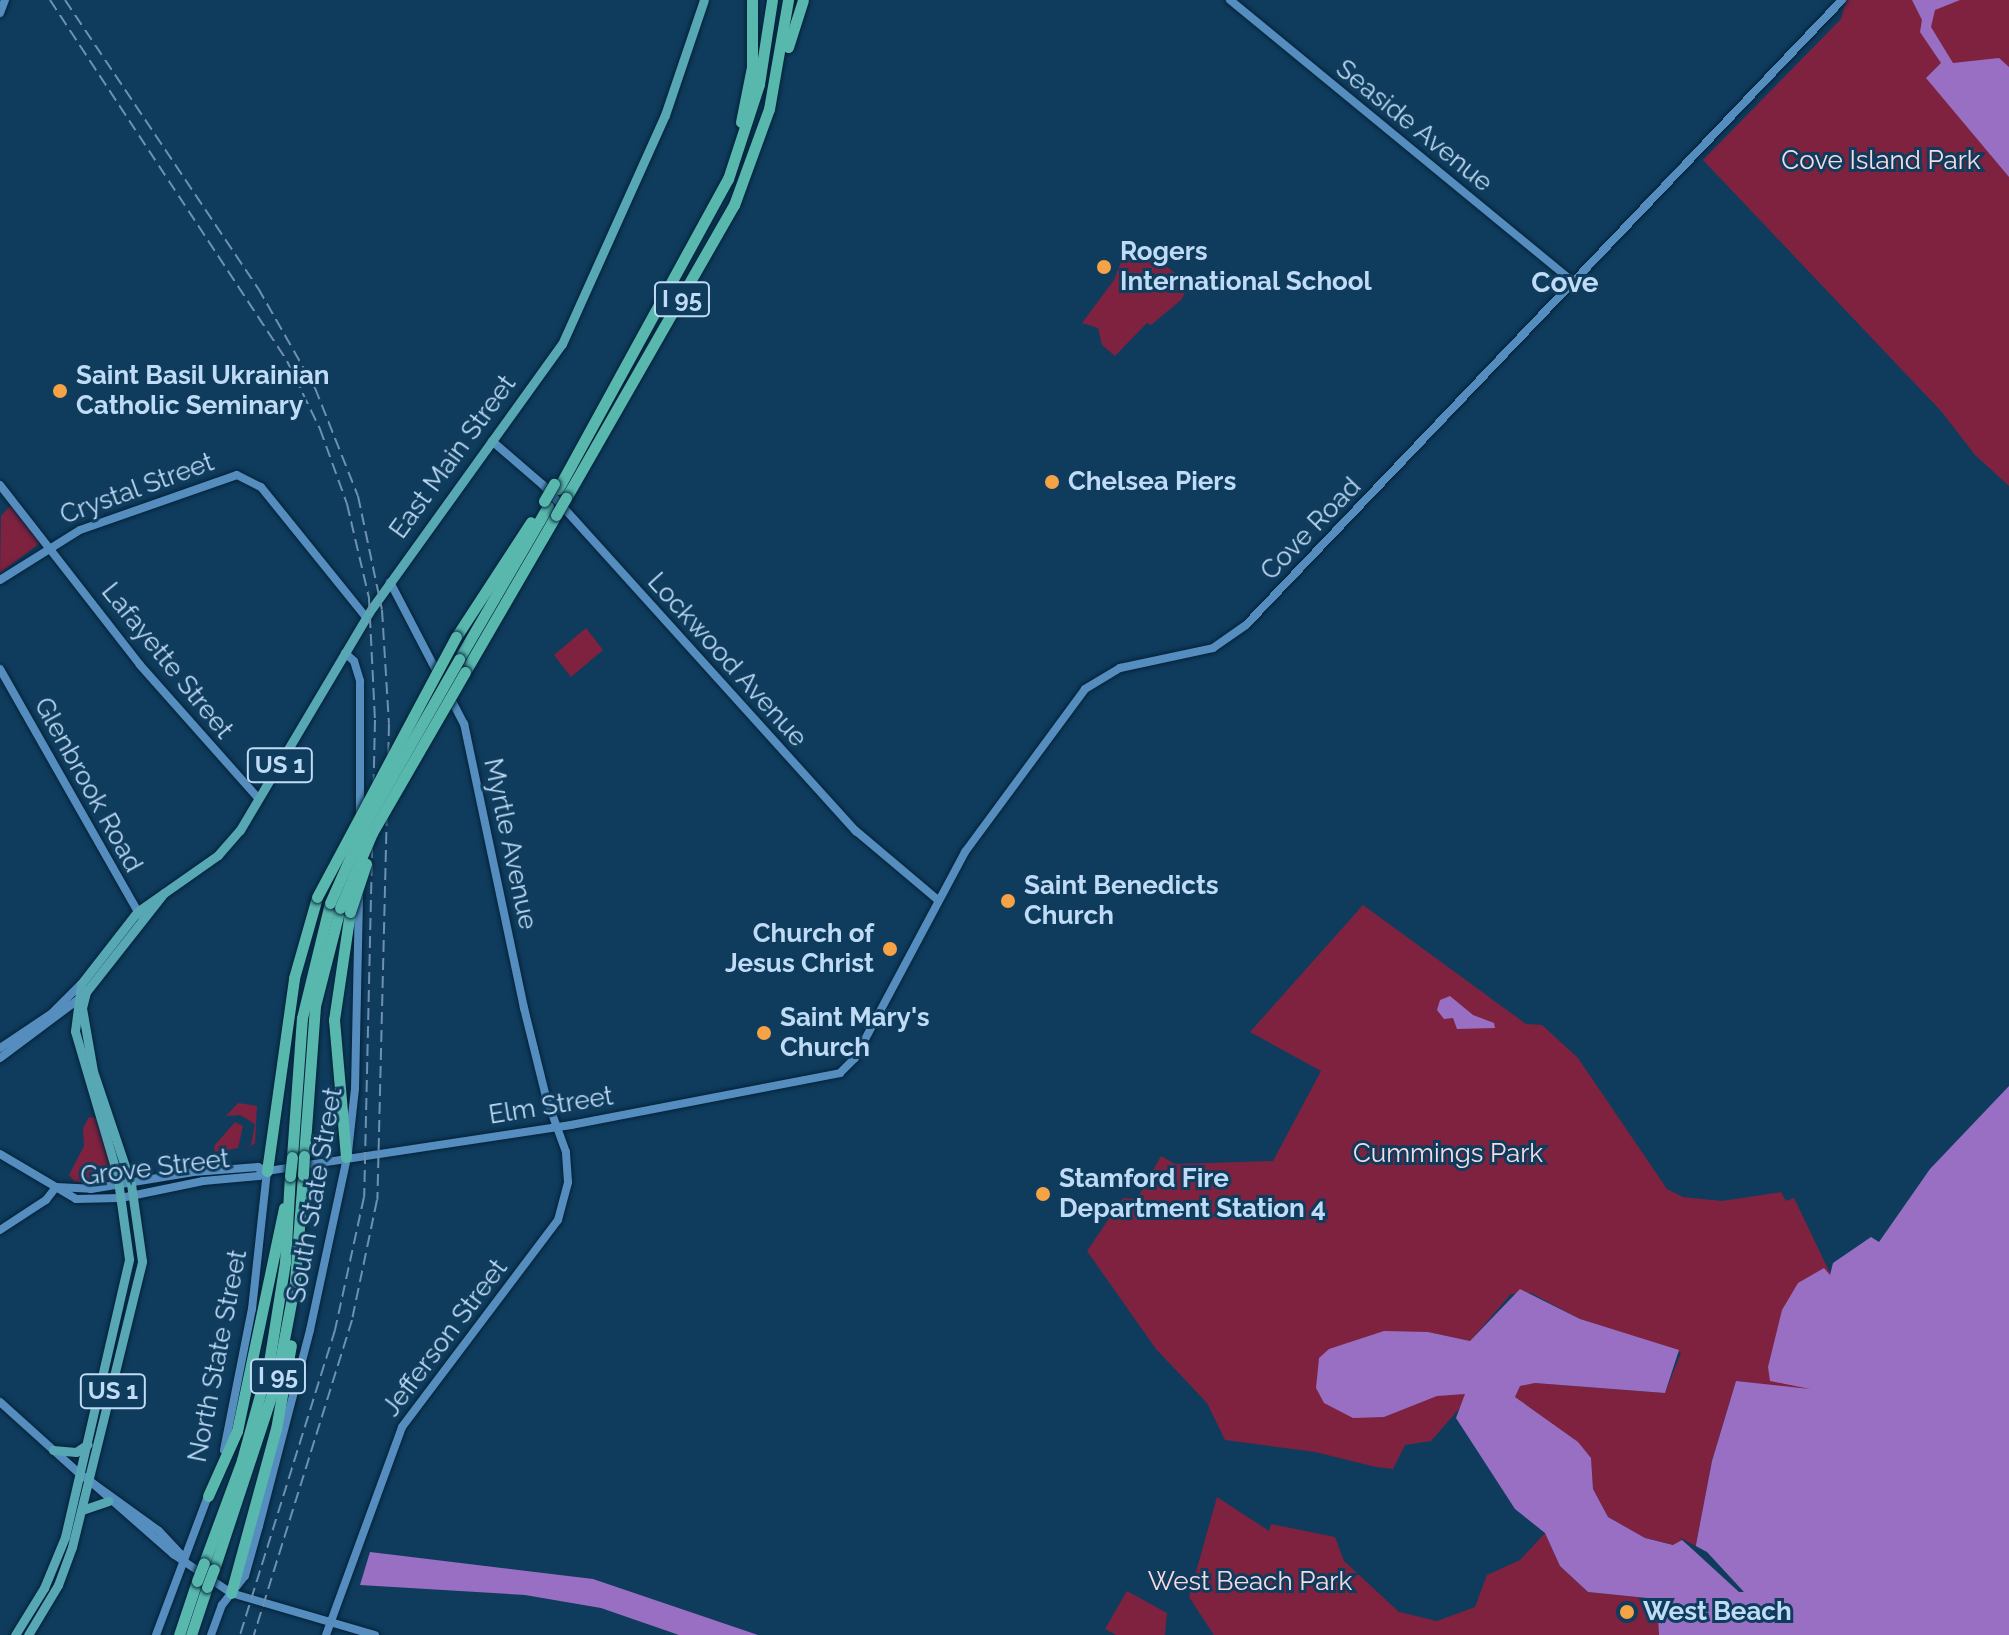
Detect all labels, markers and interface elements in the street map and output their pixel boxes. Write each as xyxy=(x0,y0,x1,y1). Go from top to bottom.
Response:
street label: Seaside Avenue xyxy=(1329,53,1499,199)
park label: Cove Island Park xyxy=(1781,145,1981,177)
place label: Rogers International School xyxy=(1120,236,1373,298)
marker: Rogers International School xyxy=(1095,258,1113,276)
district label: Cove xyxy=(1531,266,1599,300)
road number: I 95 xyxy=(652,279,712,319)
place label: Saint Basil Ukrainian Catholic Seminary xyxy=(76,360,330,422)
street label: East Main Street xyxy=(383,369,523,545)
marker: Saint Basil Ukrainian Catholic Seminary xyxy=(51,382,69,400)
street label: Crystal Street xyxy=(56,447,218,531)
place label: Chelsea Piers xyxy=(1068,466,1236,498)
street label: Cove Road xyxy=(1254,471,1368,587)
marker: Chelsea Piers xyxy=(1043,473,1061,491)
street label: Lockwood Avenue xyxy=(640,566,814,754)
street label: Lafayette Street xyxy=(95,577,239,745)
street label: Glenbrook Road xyxy=(27,692,149,878)
road number: US 1 xyxy=(246,745,314,785)
street label: Myrtle Avenue xyxy=(477,755,543,933)
place label: Saint Benedicts Church xyxy=(1024,870,1219,932)
marker: Saint Benedicts Church xyxy=(999,892,1017,910)
place label: Church of Jesus Christ xyxy=(725,918,874,980)
marker: Church of Jesus Christ xyxy=(881,940,899,958)
place label: Saint Mary's Church xyxy=(780,1002,930,1064)
marker: Saint Mary's Church xyxy=(755,1024,773,1042)
street label: Elm Street xyxy=(487,1081,615,1131)
street label: South State Street xyxy=(281,1085,349,1305)
park label: Cummings Park xyxy=(1353,1138,1543,1170)
street label: Grove Street xyxy=(79,1143,231,1193)
place label: Stamford Fire Department Station 4 xyxy=(1059,1163,1326,1224)
marker: Stamford Fire Department Station 4 xyxy=(1034,1185,1052,1203)
street label: North State Street xyxy=(182,1247,254,1465)
street label: Jefferson Street xyxy=(376,1253,514,1423)
road number: I 95 xyxy=(248,1356,308,1396)
road number: US 1 xyxy=(79,1371,147,1411)
park label: West Beach Park xyxy=(1148,1566,1352,1598)
place label: West Beach xyxy=(1643,1596,1792,1628)
marker: West Beach xyxy=(1618,1603,1636,1621)

